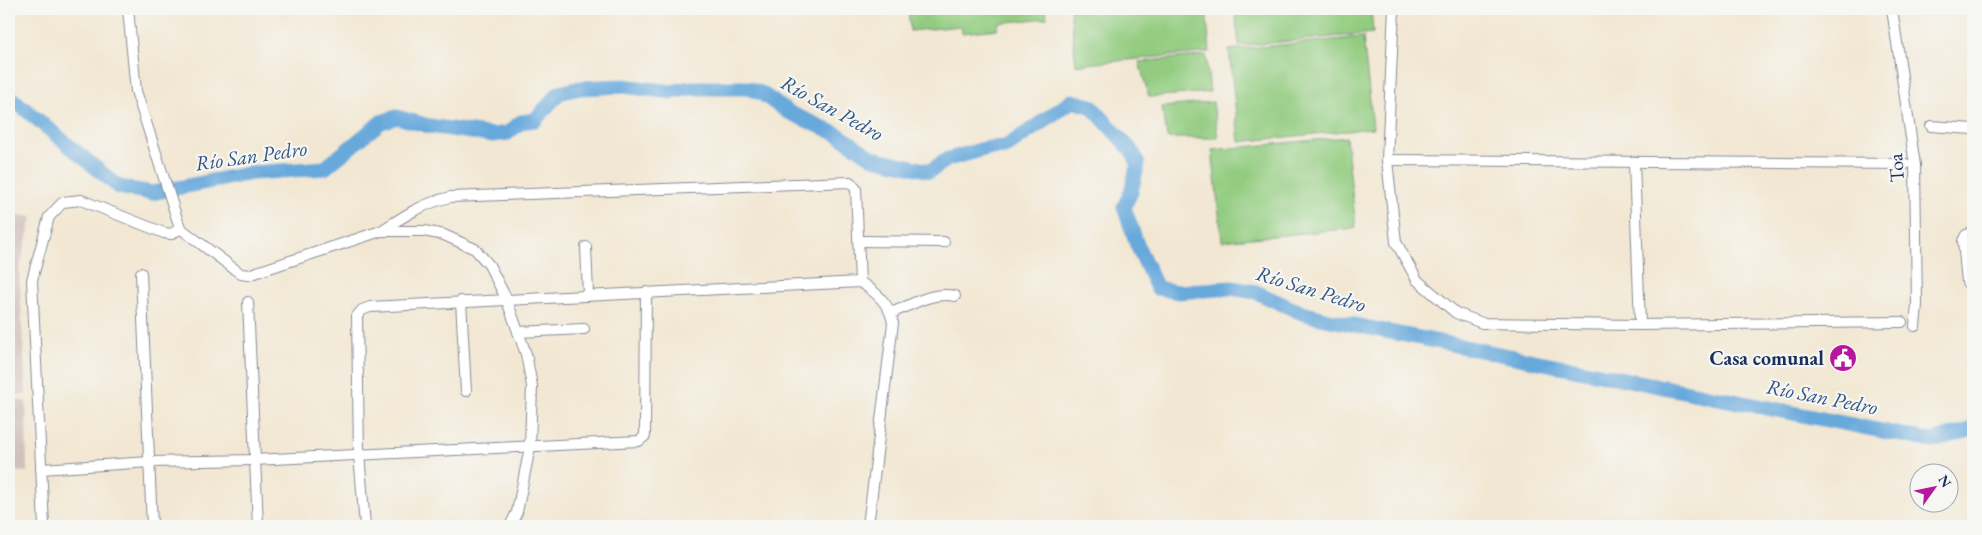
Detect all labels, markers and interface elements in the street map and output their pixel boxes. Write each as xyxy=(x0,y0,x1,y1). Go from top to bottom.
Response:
water label: Río San Pedro xyxy=(776,68,888,147)
water label: Río San Pedro xyxy=(193,134,309,177)
street label: Toa xyxy=(1882,153,1910,183)
water label: Río San Pedro xyxy=(1253,259,1369,318)
public building icon: Casa comunal xyxy=(1828,343,1858,373)
place label: Casa comunal xyxy=(1709,345,1824,371)
water label: Río San Pedro xyxy=(1764,372,1880,421)
north arrow xyxy=(1910,462,1960,512)
text: N xyxy=(1934,471,1956,491)

